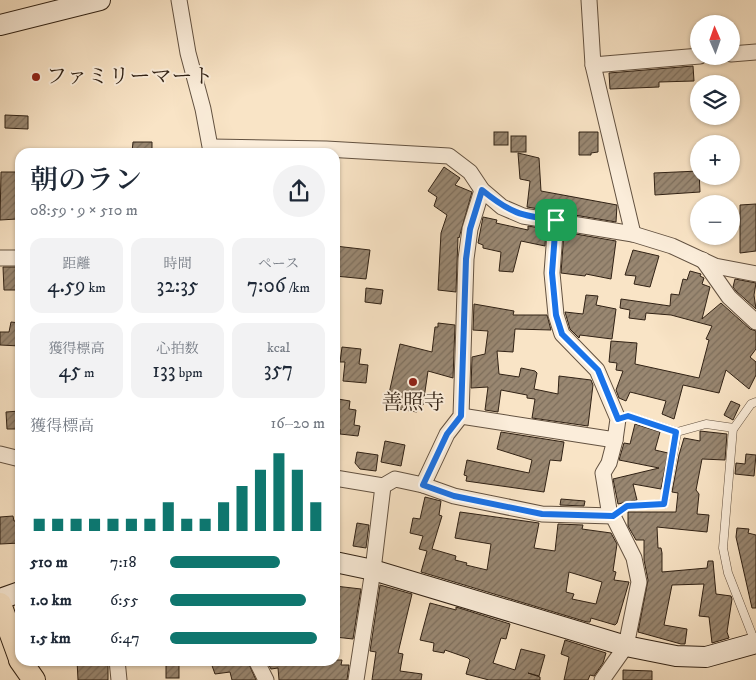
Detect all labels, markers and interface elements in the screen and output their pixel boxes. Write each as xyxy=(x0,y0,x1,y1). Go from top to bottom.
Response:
north arrow xyxy=(690,15,740,65)
map controls xyxy=(690,15,740,245)
place label: ファミリーマート xyxy=(46,64,214,90)
marker: ファミリーマート xyxy=(30,71,42,83)
button: layers xyxy=(690,75,740,125)
button: + xyxy=(690,135,740,185)
text: 朝のラン xyxy=(30,163,142,198)
button: share xyxy=(273,165,325,217)
button: − xyxy=(690,195,740,245)
pin xyxy=(535,199,577,241)
text: 08:59 · 9 × 510 m xyxy=(30,200,138,220)
icon: arrive xyxy=(542,206,570,234)
text: 距離 xyxy=(63,255,91,273)
text: 時間 xyxy=(164,255,192,273)
text: ペース xyxy=(258,255,299,273)
text: 4.59 xyxy=(47,273,85,299)
text: 32:35 xyxy=(157,273,198,299)
text: 7:06 xyxy=(247,273,286,299)
text: km xyxy=(85,279,106,297)
text: /km xyxy=(286,279,310,297)
text: kcal xyxy=(267,339,290,357)
text: 獲得標高 xyxy=(49,340,105,358)
text: 心拍数 xyxy=(157,340,199,358)
text: 357 xyxy=(264,357,293,383)
text: 45 xyxy=(59,358,81,384)
text: 133 xyxy=(152,358,176,384)
text: m xyxy=(81,364,94,382)
text: bpm xyxy=(176,364,203,382)
marker: 善照寺 xyxy=(407,376,419,388)
place label: 善照寺 xyxy=(382,390,445,416)
text: 16–20 m xyxy=(271,413,325,433)
text: 獲得標高 xyxy=(30,416,94,436)
text: 510 m xyxy=(30,552,68,572)
text: 7:18 xyxy=(110,552,136,572)
text: 1.0 km xyxy=(30,590,72,610)
text: 6:55 xyxy=(110,590,138,610)
text: 1.5 km xyxy=(30,628,71,648)
text: 6:47 xyxy=(110,628,140,648)

